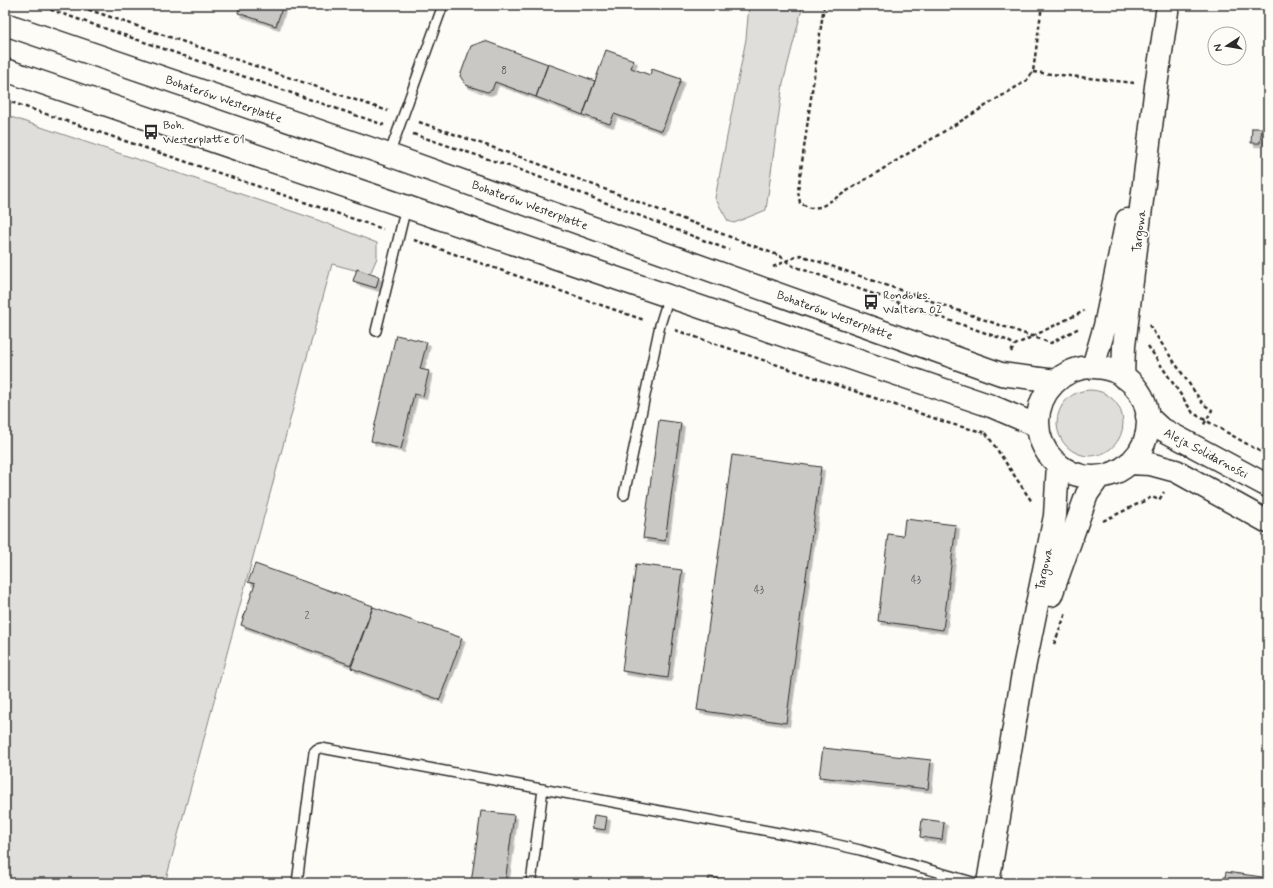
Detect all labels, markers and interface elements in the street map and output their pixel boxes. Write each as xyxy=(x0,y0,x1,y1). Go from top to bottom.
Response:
north arrow xyxy=(1207,26,1247,66)
text: N xyxy=(1211,43,1226,53)
house number: 8 xyxy=(501,65,507,78)
street label: Bohaterów Westerplatte xyxy=(163,72,284,128)
place label: Boh. Westerplatte 01 xyxy=(163,118,245,148)
bus stop icon: Boh. Westerplatte 01 xyxy=(142,123,160,141)
street label: Bohaterów Westerplatte xyxy=(469,177,590,234)
street label: Targowa xyxy=(1129,208,1151,253)
street label: Bohaterów Westerplatte xyxy=(774,287,895,344)
place label: Rondo ks. Waltera 02 xyxy=(883,288,942,318)
bus stop icon: Rondo ks. Waltera 02 xyxy=(862,293,880,311)
street label: Aleja Solidarności xyxy=(1161,425,1251,483)
street label: Targowa xyxy=(1033,546,1057,592)
house number: 43 xyxy=(911,574,921,587)
house number: 43 xyxy=(754,584,764,597)
house number: 2 xyxy=(305,610,310,623)

